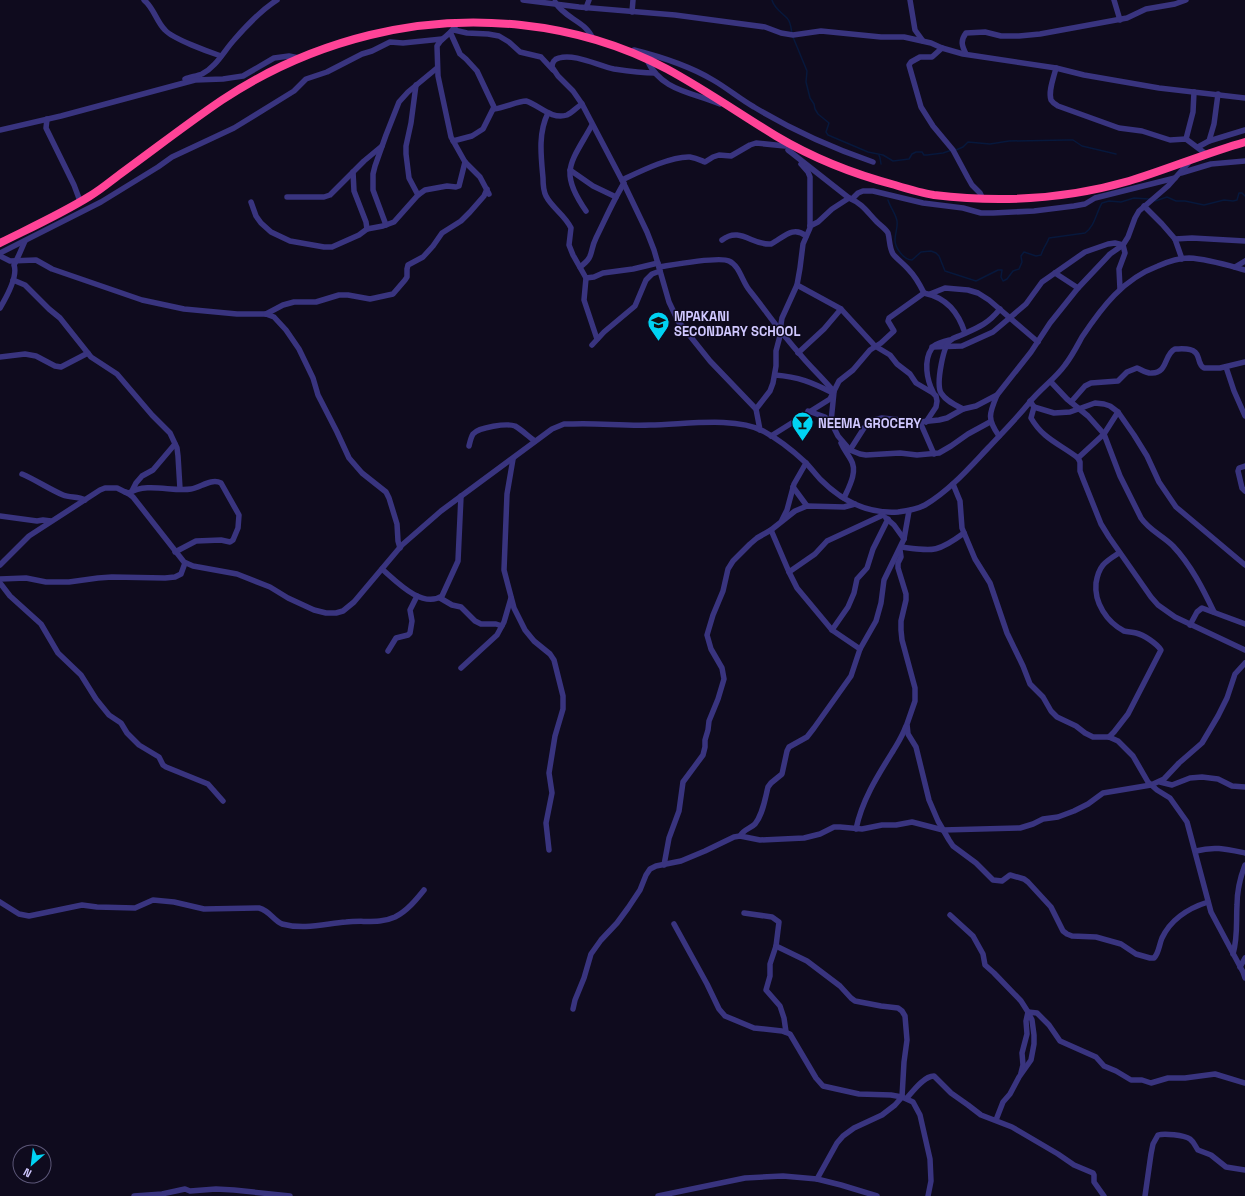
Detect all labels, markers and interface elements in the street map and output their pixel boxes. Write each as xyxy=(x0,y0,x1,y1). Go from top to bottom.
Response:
place label: MPAKANI SECONDARY SCHOOL xyxy=(674,308,800,340)
school or university icon: MPAKANI SECONDARY SCHOOL xyxy=(646,310,672,343)
bar icon: NEEMA GROCERY xyxy=(790,410,816,443)
place label: NEEMA GROCERY xyxy=(818,415,922,432)
north arrow xyxy=(12,1144,52,1184)
text: N xyxy=(21,1165,34,1181)

